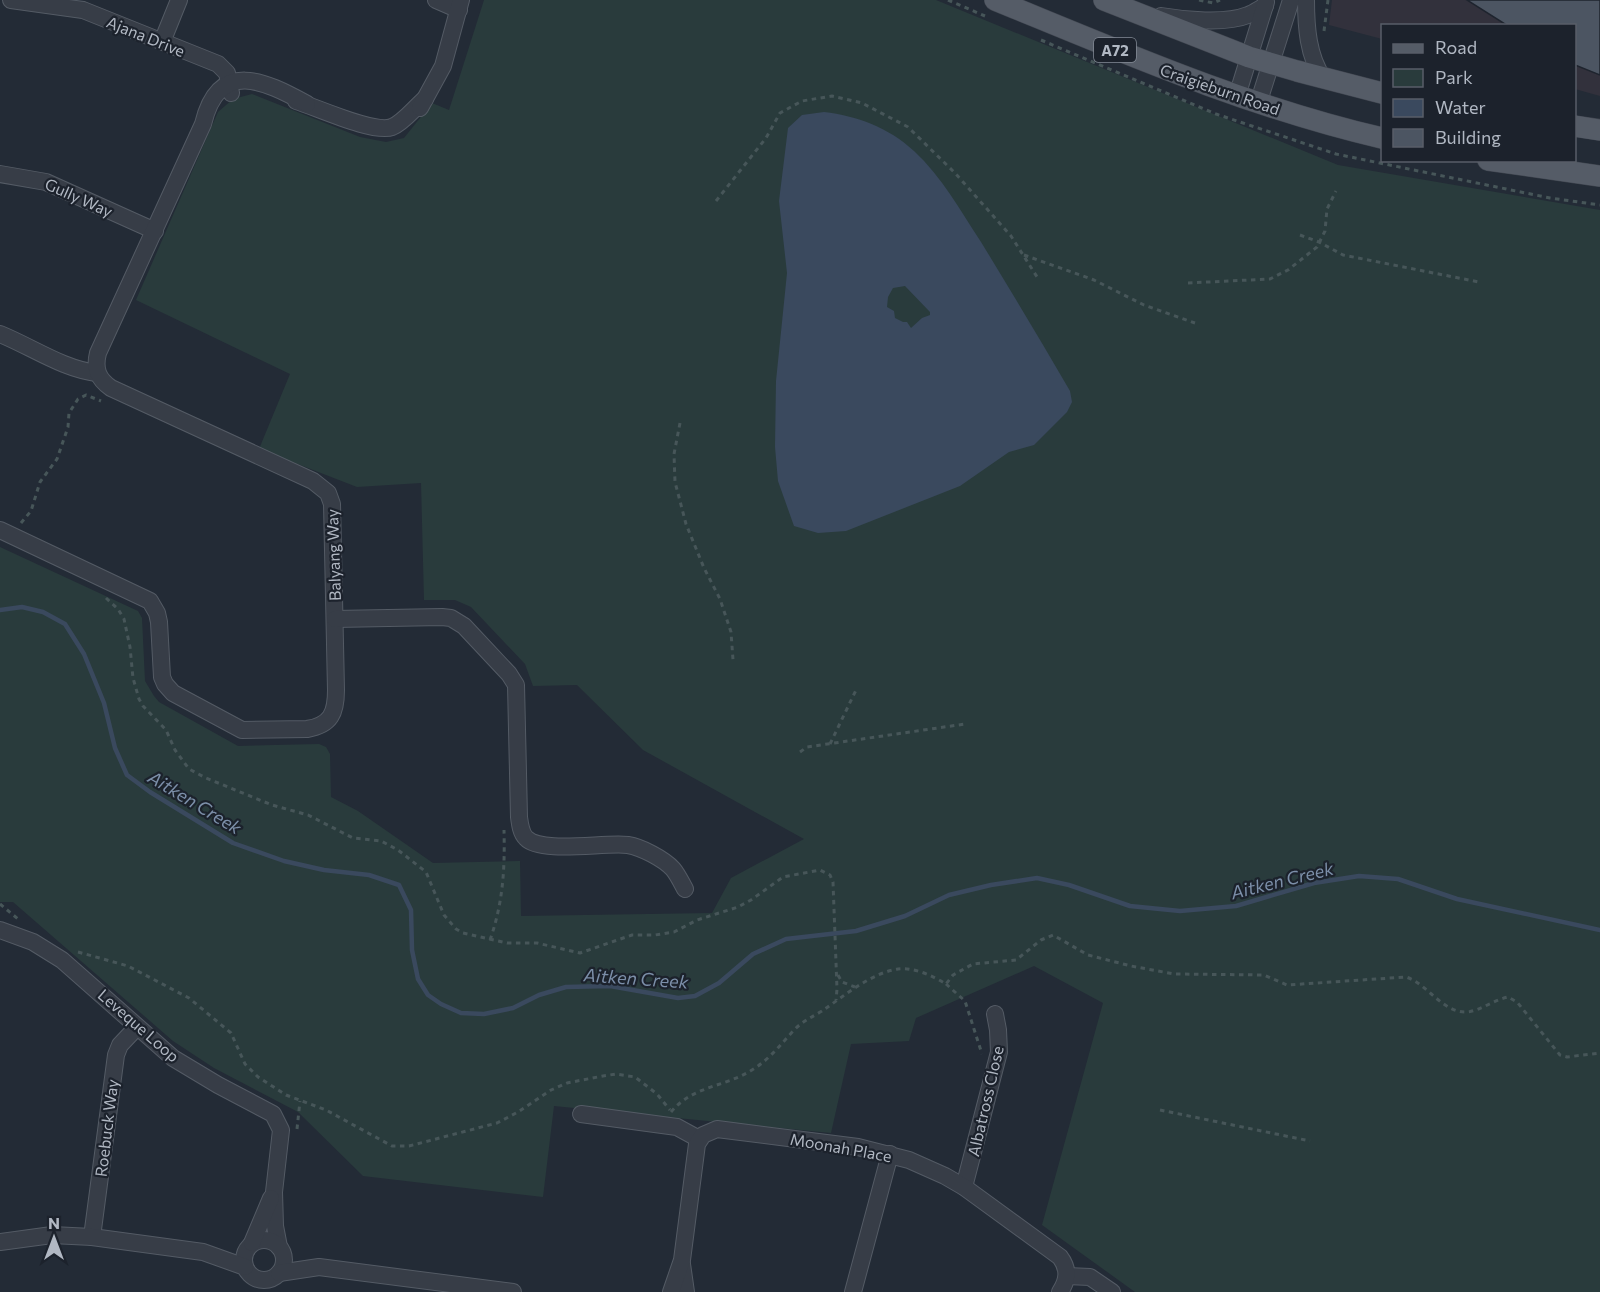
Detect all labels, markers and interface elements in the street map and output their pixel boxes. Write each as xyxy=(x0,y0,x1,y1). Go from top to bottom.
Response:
street label: Ajana Drive xyxy=(104,12,188,60)
legend xyxy=(1381,24,1576,162)
text: Road xyxy=(1435,36,1477,58)
road number: A72 xyxy=(1094,38,1136,62)
street label: Craigieburn Road xyxy=(1158,60,1282,118)
text: Park xyxy=(1435,66,1473,88)
text: Water xyxy=(1435,96,1486,118)
text: Building xyxy=(1435,126,1501,148)
street label: Gully Way xyxy=(42,174,116,220)
street label: Balyang Way xyxy=(322,509,344,601)
water label: Aitken Creek xyxy=(143,765,247,839)
water label: Aitken Creek xyxy=(1227,856,1337,904)
water label: Aitken Creek xyxy=(582,963,690,993)
street label: Leveque Loop xyxy=(95,985,183,1065)
street label: Albatross Close xyxy=(963,1044,1007,1158)
street label: Roebuck Way xyxy=(91,1078,121,1178)
street label: Moonah Place xyxy=(789,1129,893,1165)
north arrow xyxy=(24,1208,84,1268)
text: N xyxy=(48,1213,60,1232)

